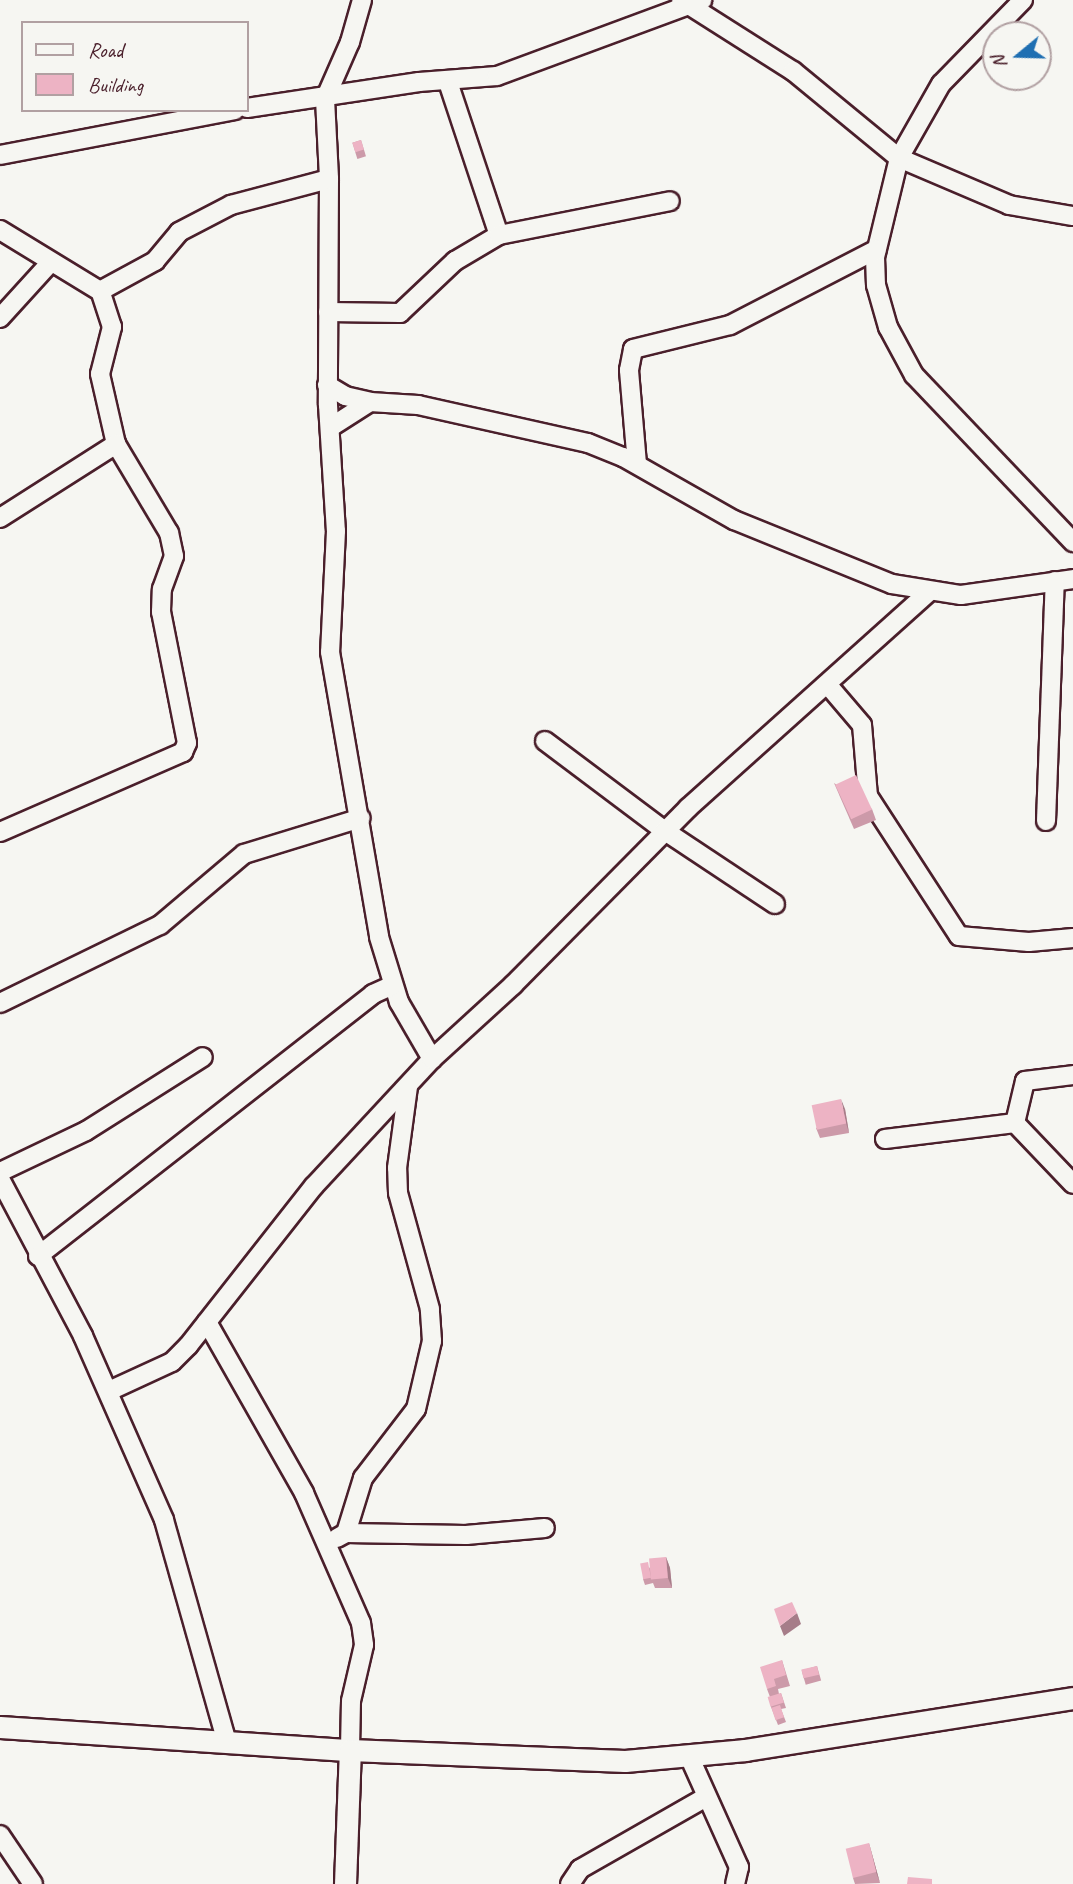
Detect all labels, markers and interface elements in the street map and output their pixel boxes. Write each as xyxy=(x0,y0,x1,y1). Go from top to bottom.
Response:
legend xyxy=(21,21,248,112)
north arrow xyxy=(982,21,1052,91)
text: Road xyxy=(88,37,123,63)
text: N xyxy=(986,53,1012,72)
text: Building xyxy=(88,72,143,98)

